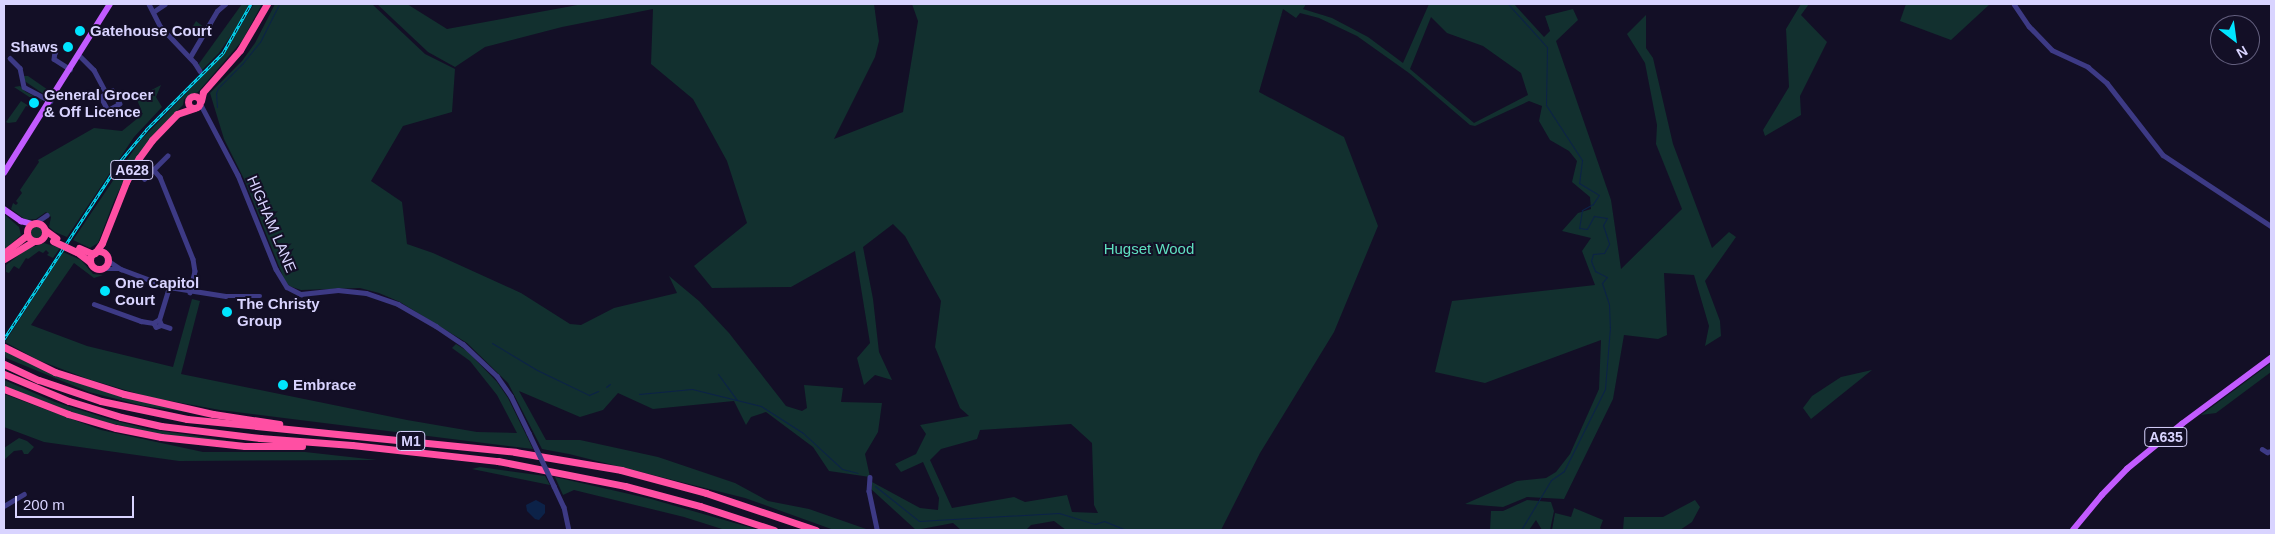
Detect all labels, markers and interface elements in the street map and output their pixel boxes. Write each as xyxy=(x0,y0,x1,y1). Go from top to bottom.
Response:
north arrow xyxy=(2210,15,2260,65)
place label: Gatehouse Court xyxy=(90,22,212,40)
marker: Gatehouse Court xyxy=(74,25,86,37)
place label: Shaws xyxy=(10,38,58,56)
marker: Shaws xyxy=(62,41,74,53)
text: N xyxy=(2234,43,2250,62)
place label: General Grocer & Off Licence xyxy=(44,85,153,120)
marker: General Grocer & Off Licence xyxy=(28,97,40,109)
road number: A628 xyxy=(110,158,154,182)
street label: HIGHAM LANE xyxy=(244,173,300,275)
park label: Hugset Wood xyxy=(1104,240,1194,258)
place label: One Capitol Court xyxy=(115,273,199,308)
marker: One Capitol Court xyxy=(99,285,111,297)
place label: The Christy Group xyxy=(237,294,320,329)
marker: The Christy Group xyxy=(221,306,233,318)
place label: Embrace xyxy=(293,376,356,394)
marker: Embrace xyxy=(277,379,289,391)
road number: A635 xyxy=(2144,426,2188,448)
road number: M1 xyxy=(396,430,426,452)
scale bar xyxy=(18,486,136,518)
text: 200 m xyxy=(23,496,65,513)

